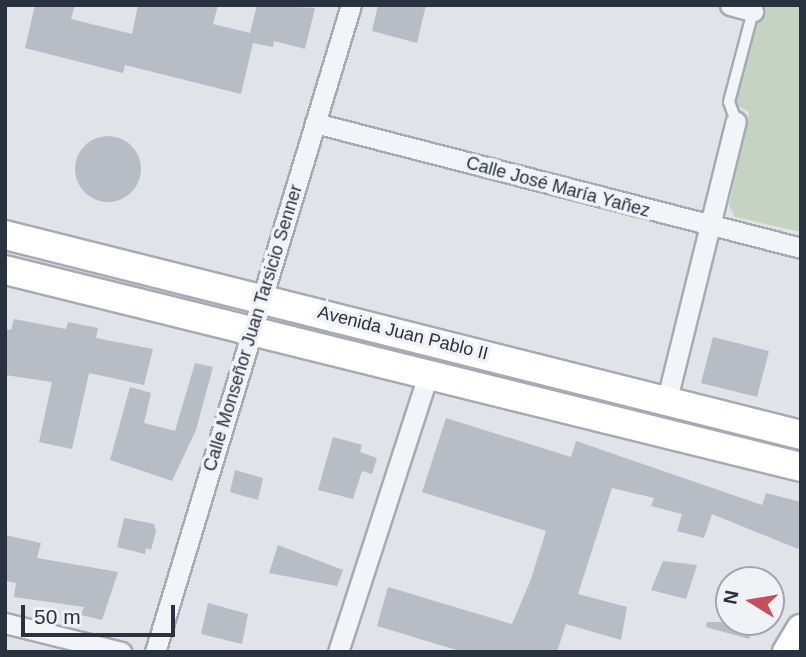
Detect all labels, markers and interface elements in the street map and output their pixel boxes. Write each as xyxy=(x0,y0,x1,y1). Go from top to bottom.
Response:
street label: Calle José María Yañez xyxy=(464,152,652,222)
street label: Calle Monseñor Juan Tarsicio Senner xyxy=(199,182,307,474)
street label: Avenida Juan Pablo II xyxy=(316,301,490,365)
north arrow xyxy=(715,566,785,636)
text: N xyxy=(719,589,742,606)
scale bar xyxy=(24,590,178,634)
text: 50 m xyxy=(34,605,81,628)

